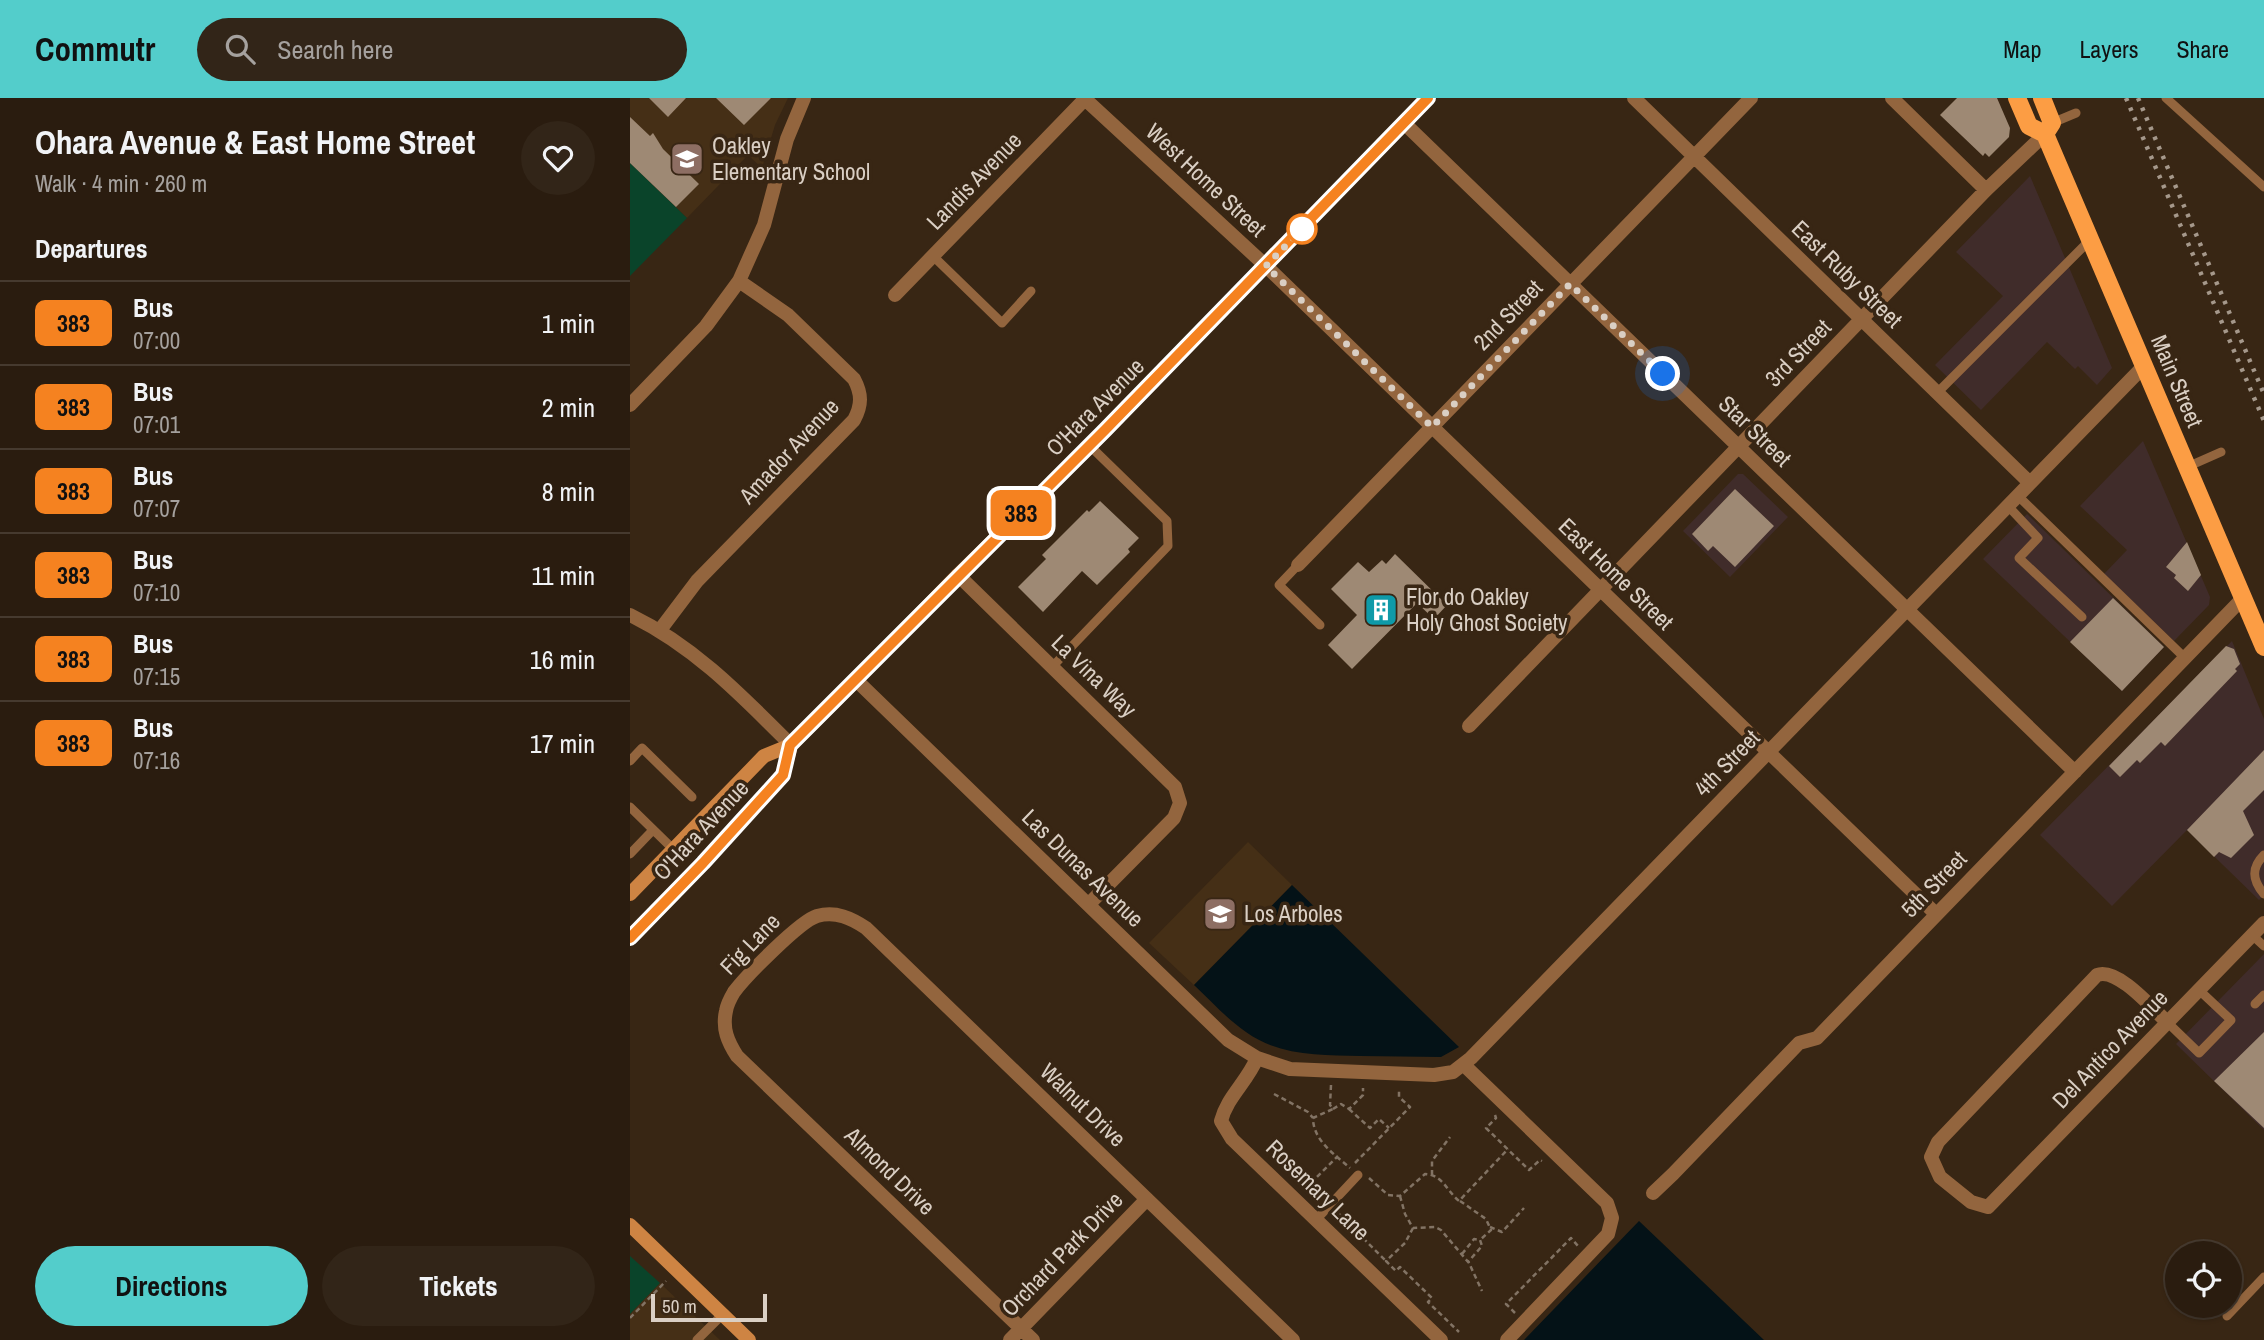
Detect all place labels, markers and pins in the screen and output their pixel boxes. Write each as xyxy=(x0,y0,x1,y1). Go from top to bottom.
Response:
place label: Oakley Elementary School xyxy=(712,130,870,187)
school or university icon: Oakley Elementary School xyxy=(668,140,706,178)
unlabelled marker xyxy=(1287,214,1317,244)
place label: Flor do Oakley Holy Ghost Society xyxy=(1406,581,1568,638)
building icon: Flor do Oakley Holy Ghost Society xyxy=(1362,591,1400,629)
school or university icon: Los Arboles xyxy=(1201,895,1239,933)
place label: Los Arboles xyxy=(1244,898,1343,929)

